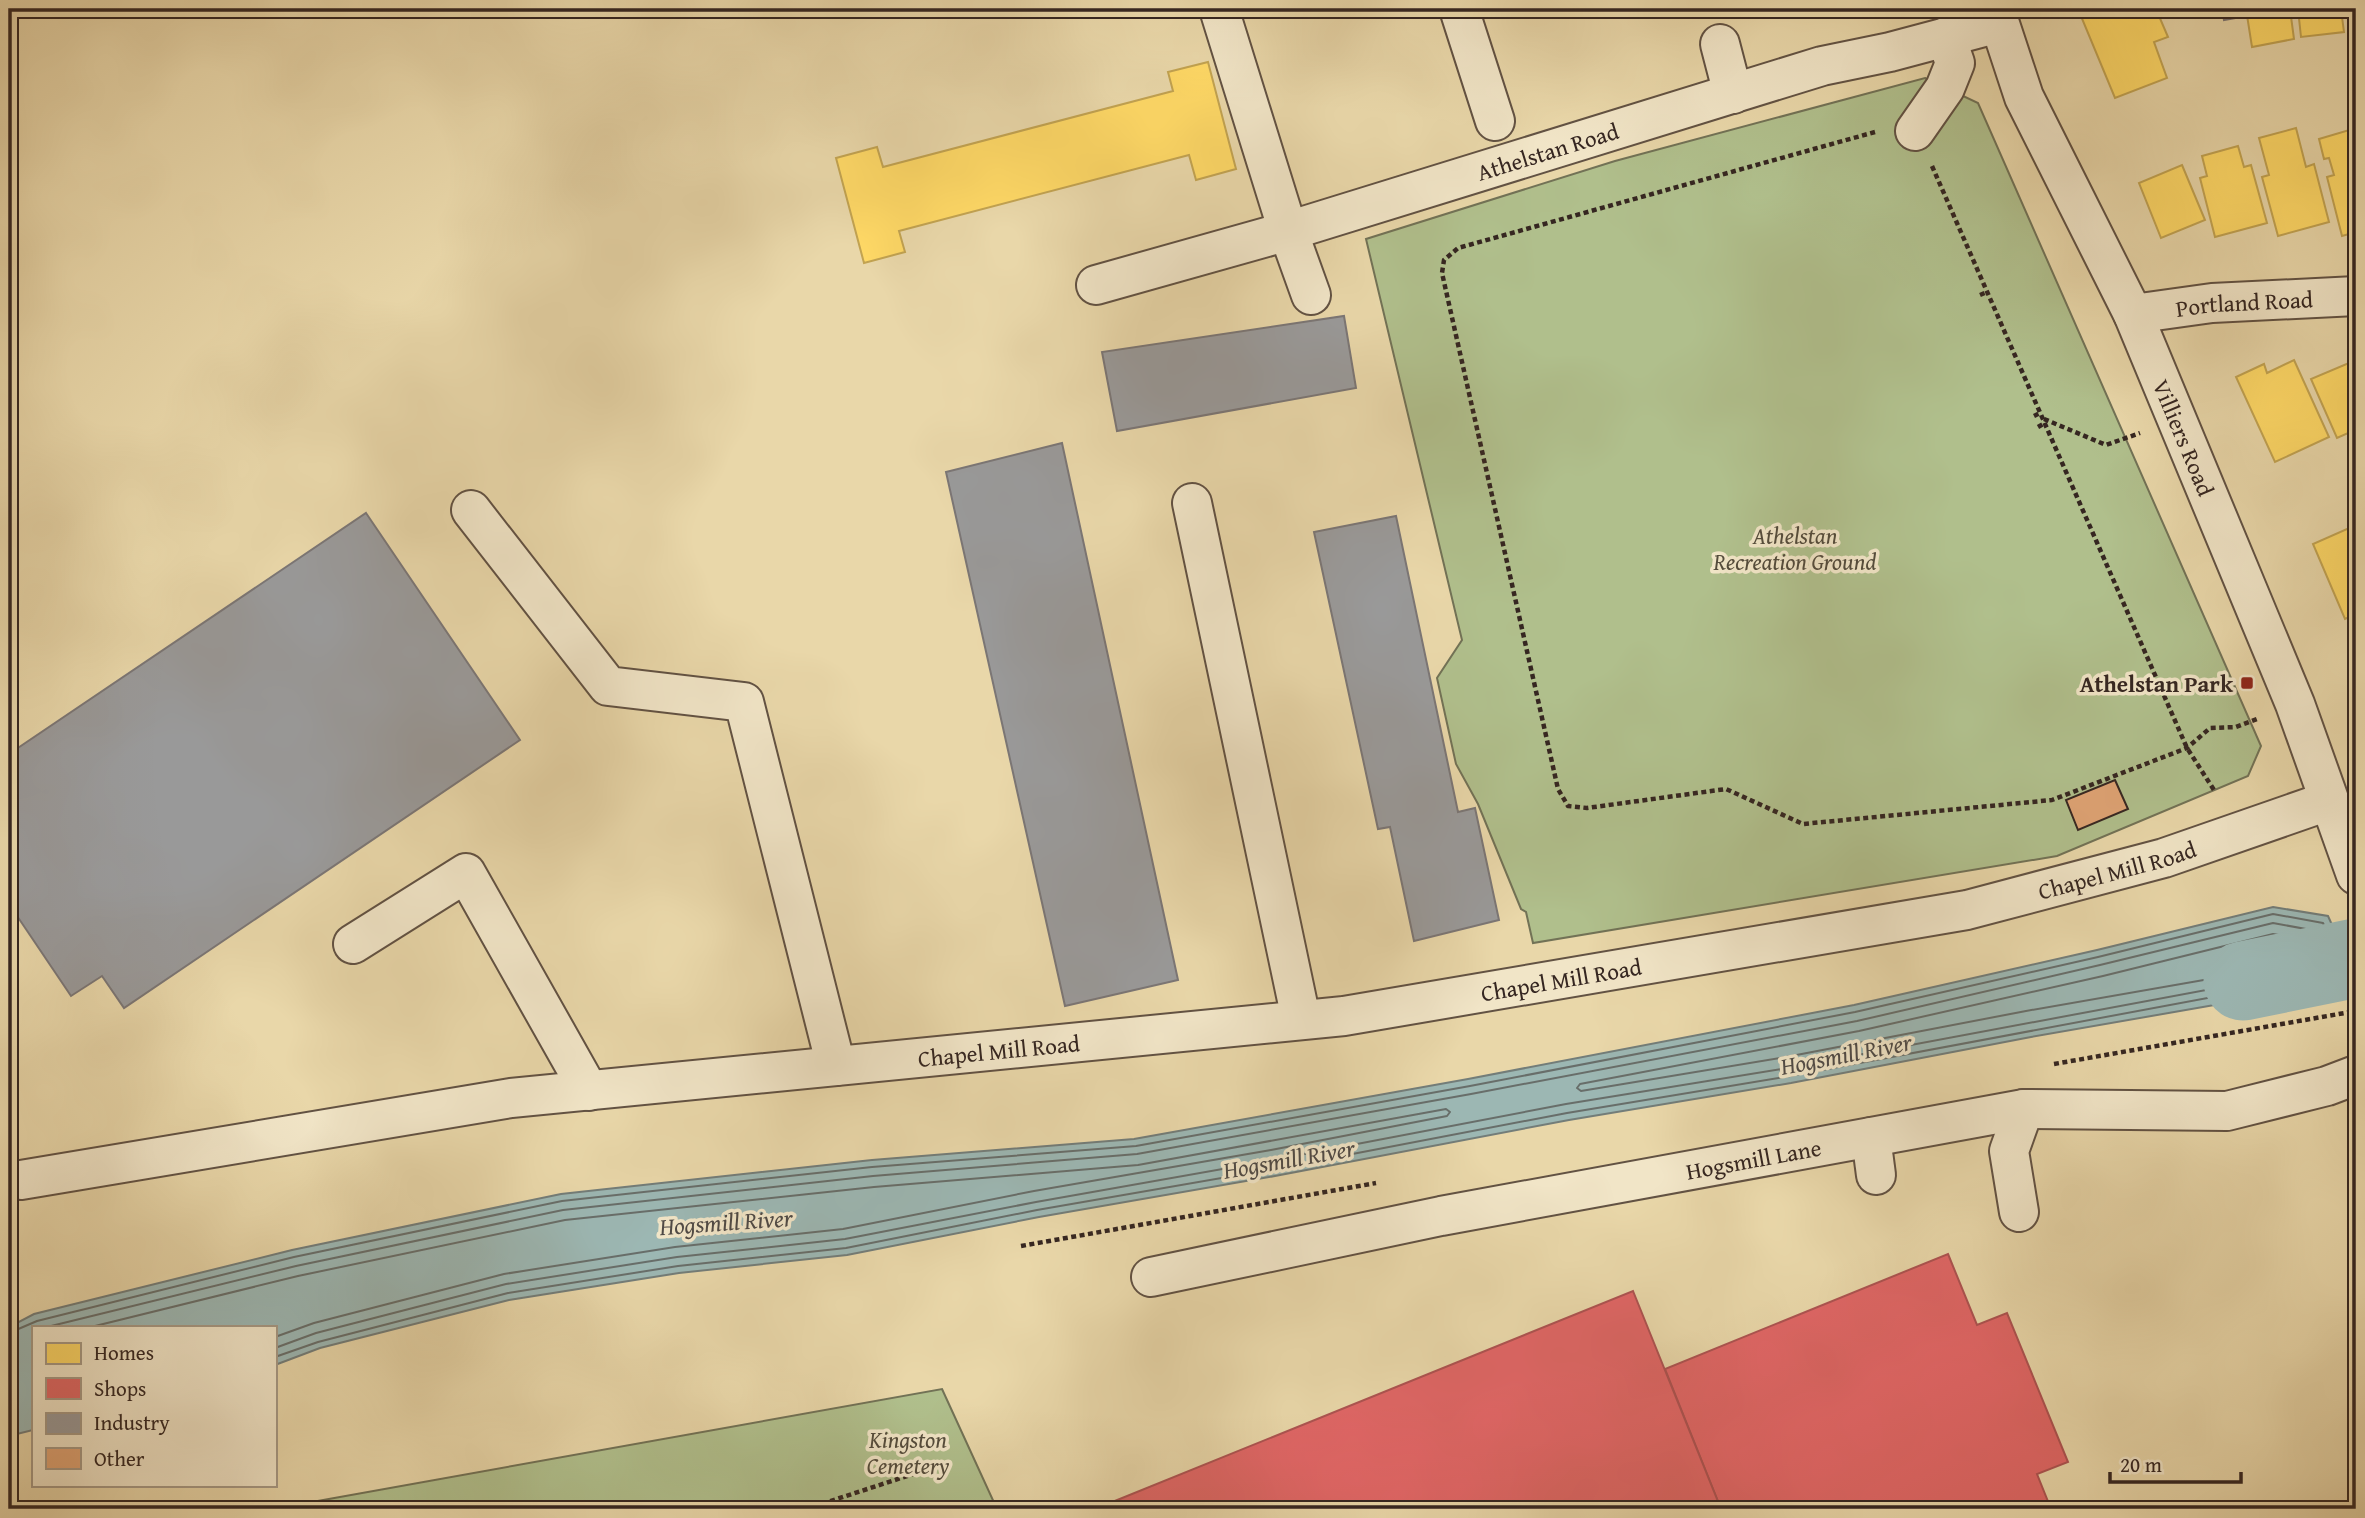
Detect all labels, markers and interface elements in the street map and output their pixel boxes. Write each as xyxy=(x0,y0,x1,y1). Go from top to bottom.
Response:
street label: Athelstan Road xyxy=(1473,113,1623,188)
street label: Portland Road xyxy=(2174,282,2314,324)
street label: Villiers Road xyxy=(2145,374,2223,501)
park label: Athelstan Recreation Ground xyxy=(1713,519,1876,578)
place label: Athelstan Park xyxy=(2080,667,2234,700)
marker: Athelstan Park xyxy=(2239,675,2255,691)
street label: Chapel Mill Road xyxy=(2034,831,2201,907)
street label: Chapel Mill Road xyxy=(1478,949,1645,1009)
water label: Hogsmill River xyxy=(1776,1024,1916,1084)
street label: Chapel Mill Road xyxy=(916,1026,1082,1074)
water label: Hogsmill River xyxy=(1219,1130,1359,1188)
street label: Hogsmill Lane xyxy=(1683,1130,1824,1187)
water label: Hogsmill River xyxy=(657,1200,795,1244)
legend xyxy=(32,1326,276,1486)
text: Homes xyxy=(94,1337,154,1368)
text: Shops xyxy=(94,1373,146,1404)
text: Industry xyxy=(94,1407,170,1438)
park label: Kingston Cemetery xyxy=(867,1423,950,1482)
scale bar xyxy=(2110,1441,2241,1485)
text: Other xyxy=(94,1443,145,1474)
text: 20 m xyxy=(2120,1449,2162,1480)

